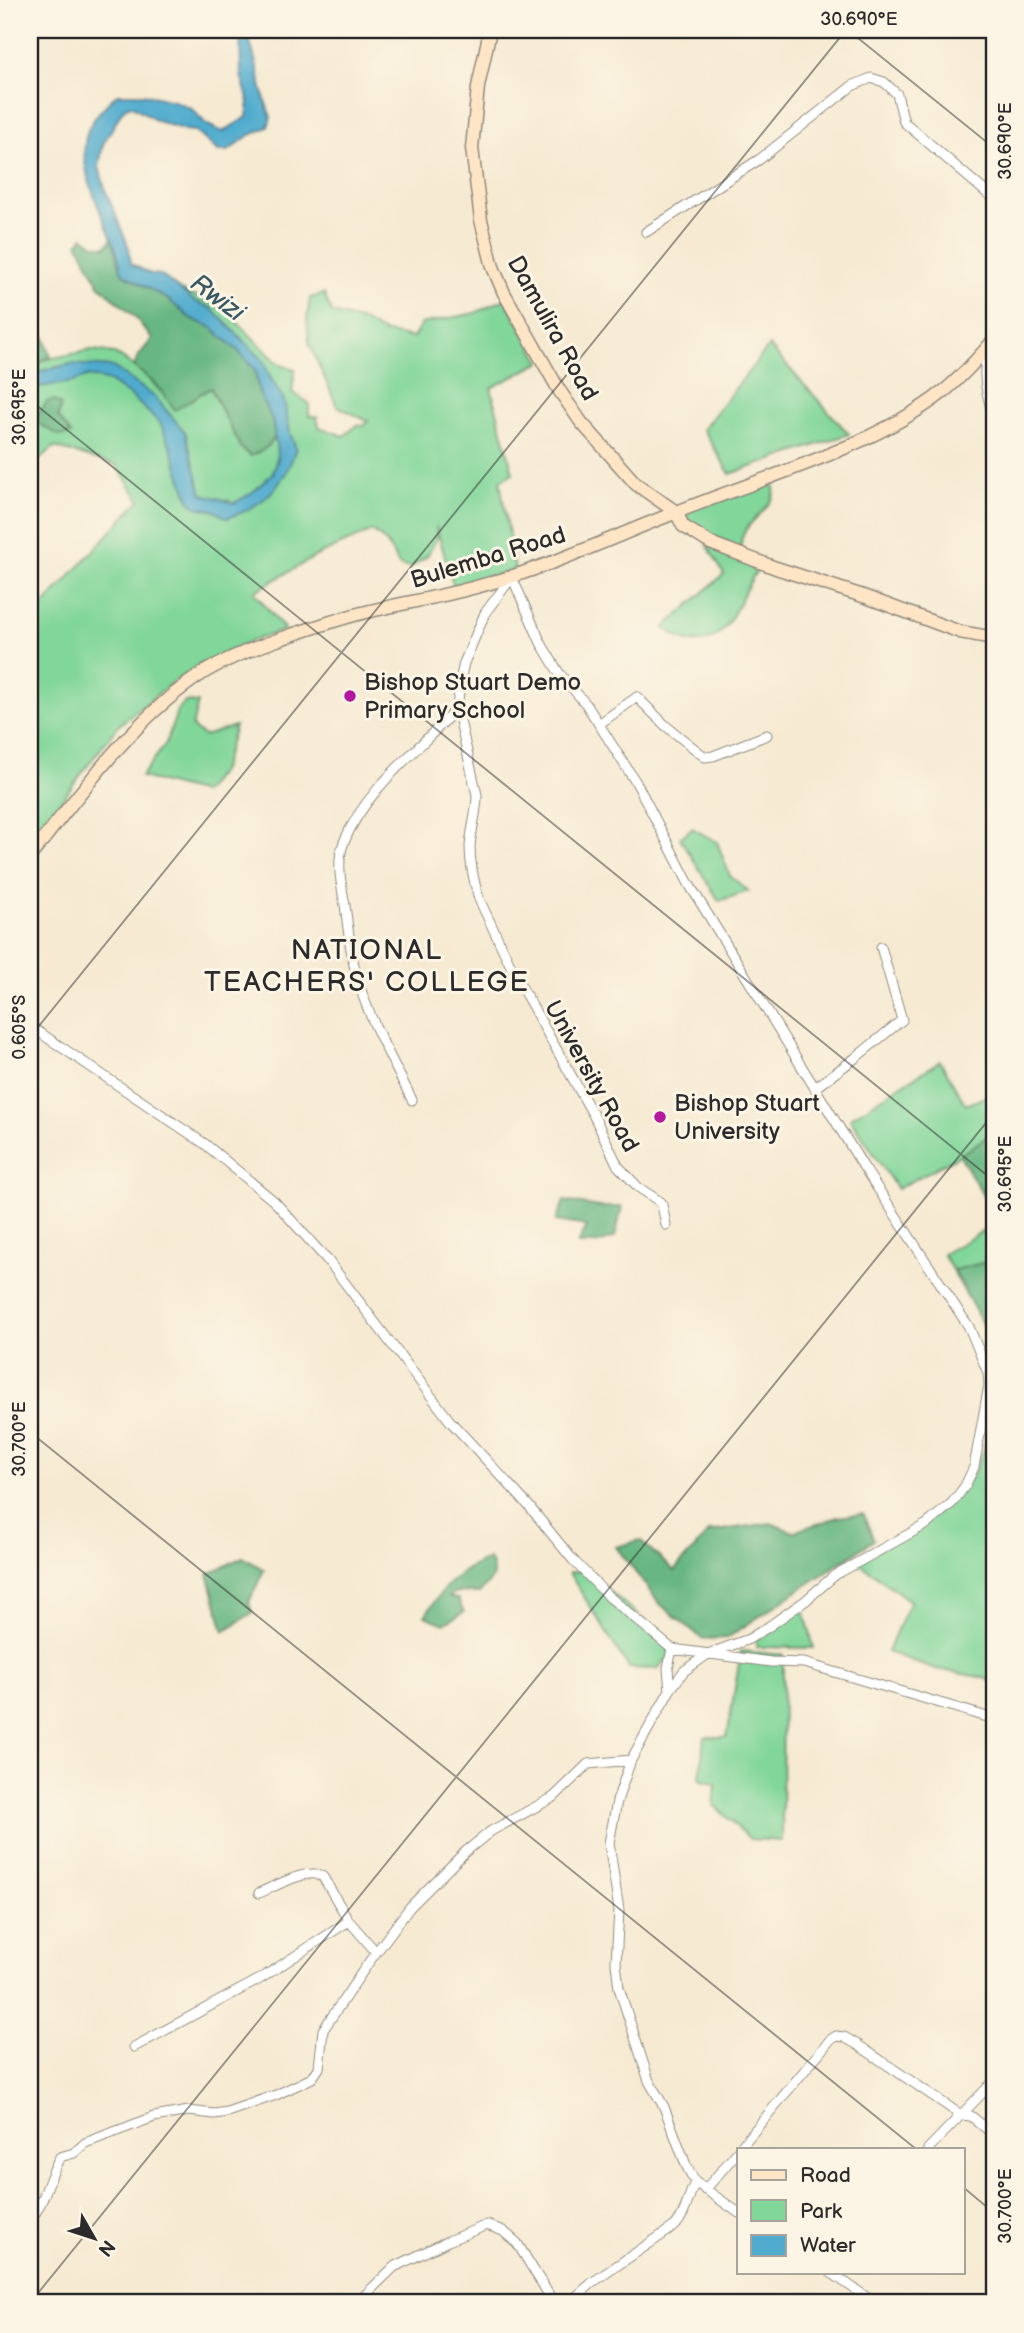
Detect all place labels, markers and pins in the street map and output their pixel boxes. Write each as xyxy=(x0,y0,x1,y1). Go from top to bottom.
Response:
place label: Bishop Stuart Demo Primary School xyxy=(364,668,581,725)
marker: Bishop Stuart Demo Primary School xyxy=(342,688,358,704)
place label: Bishop Stuart University xyxy=(674,1089,820,1146)
marker: Bishop Stuart University xyxy=(652,1109,668,1125)

